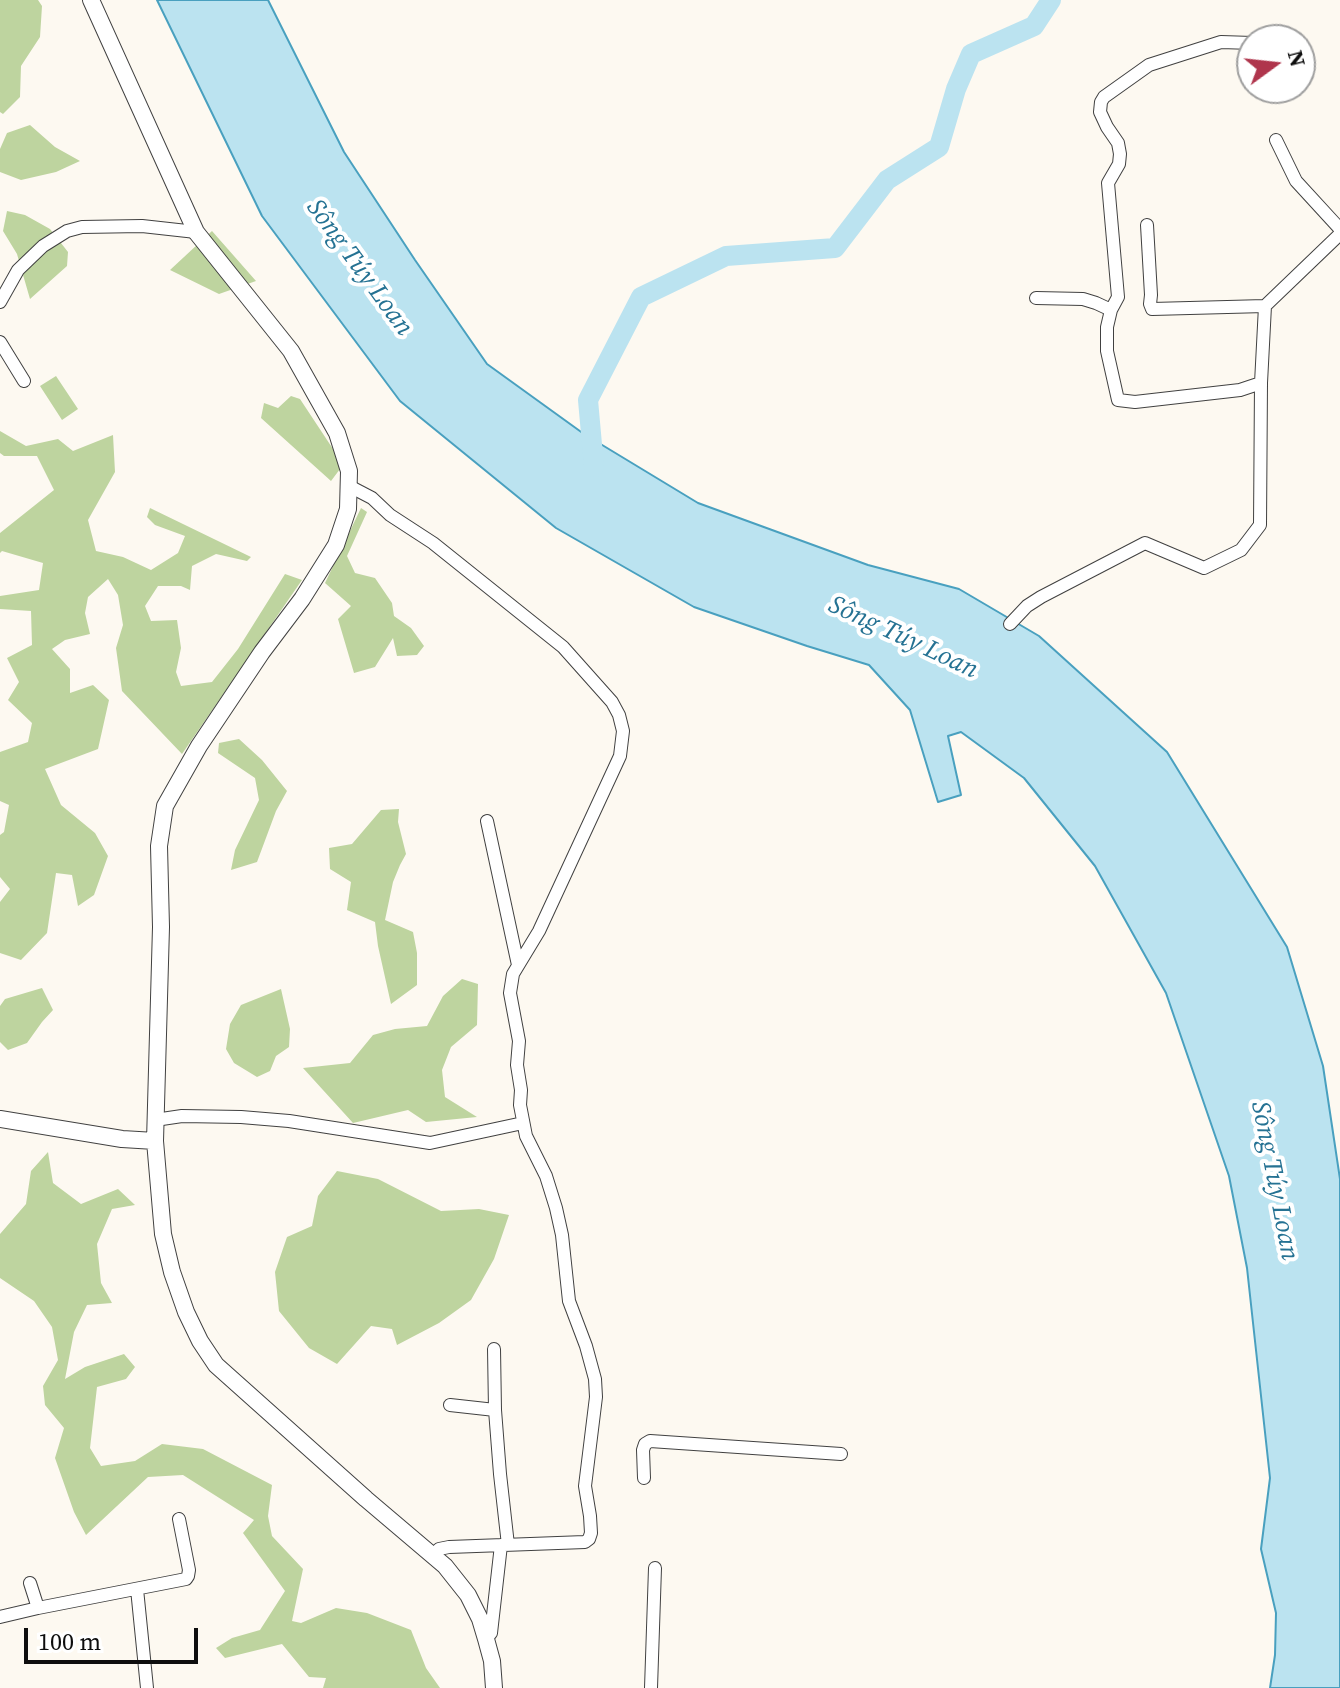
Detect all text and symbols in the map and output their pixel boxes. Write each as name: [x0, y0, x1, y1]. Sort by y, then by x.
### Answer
north arrow: [1236, 24, 1316, 104]
text: N: [1281, 47, 1314, 70]
water label: Sông Túy Loan: [299, 194, 419, 342]
water label: Sông Túy Loan: [823, 590, 983, 686]
water label: Sông Túy Loan: [1243, 1099, 1305, 1263]
scale bar: [28, 1612, 202, 1662]
text: 100 m: [38, 1625, 101, 1658]

